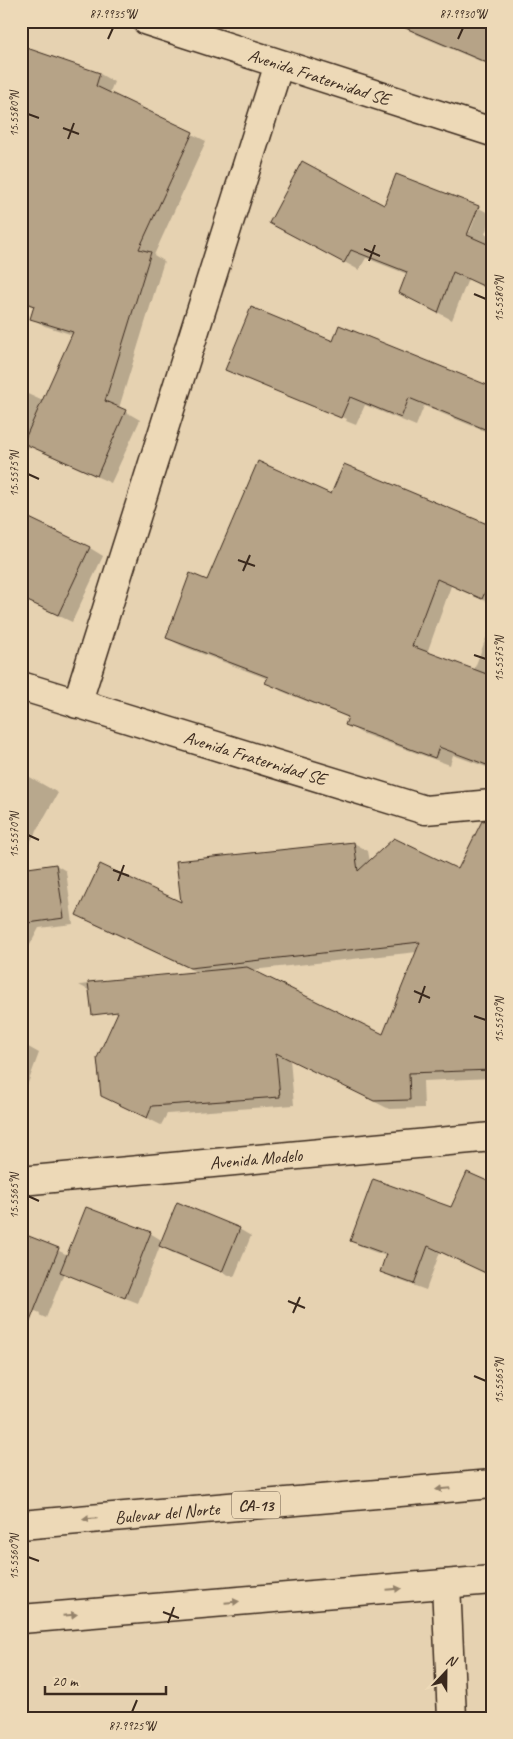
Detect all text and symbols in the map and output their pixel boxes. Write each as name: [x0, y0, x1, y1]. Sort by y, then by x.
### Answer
text: 87.9935°W: [90, 6, 139, 22]
text: 87.9930°W: [440, 6, 489, 22]
street label: Avenida Fraternidad SE: [245, 44, 395, 111]
text: 15.5580°N: [6, 90, 22, 137]
text: 15.5580°N: [491, 275, 507, 322]
text: 15.5575°N: [6, 450, 22, 497]
text: 15.5575°N: [491, 635, 507, 682]
street label: Avenida Fraternidad SE: [181, 726, 331, 791]
text: 15.5570°N: [6, 811, 22, 858]
text: 15.5570°N: [491, 996, 507, 1043]
street label: Avenida Modelo: [209, 1144, 305, 1174]
text: 15.5565°N: [6, 1172, 22, 1219]
text: 15.5565°N: [491, 1357, 507, 1404]
one-way arrow: [435, 1485, 451, 1493]
road number: CA-13: [232, 1492, 280, 1518]
street label: Bulevar del Norte: [114, 1497, 221, 1529]
one-way arrow: [81, 1516, 97, 1524]
text: 15.5560°N: [6, 1533, 22, 1580]
one-way arrow: [386, 1584, 402, 1592]
one-way arrow: [224, 1597, 240, 1605]
one-way arrow: [62, 1611, 78, 1619]
north arrow: [420, 1646, 470, 1696]
text: N: [443, 1651, 460, 1671]
scale bar: [45, 1664, 166, 1696]
text: 20 m: [52, 1672, 79, 1691]
text: 87.9925°W: [109, 1718, 158, 1734]

